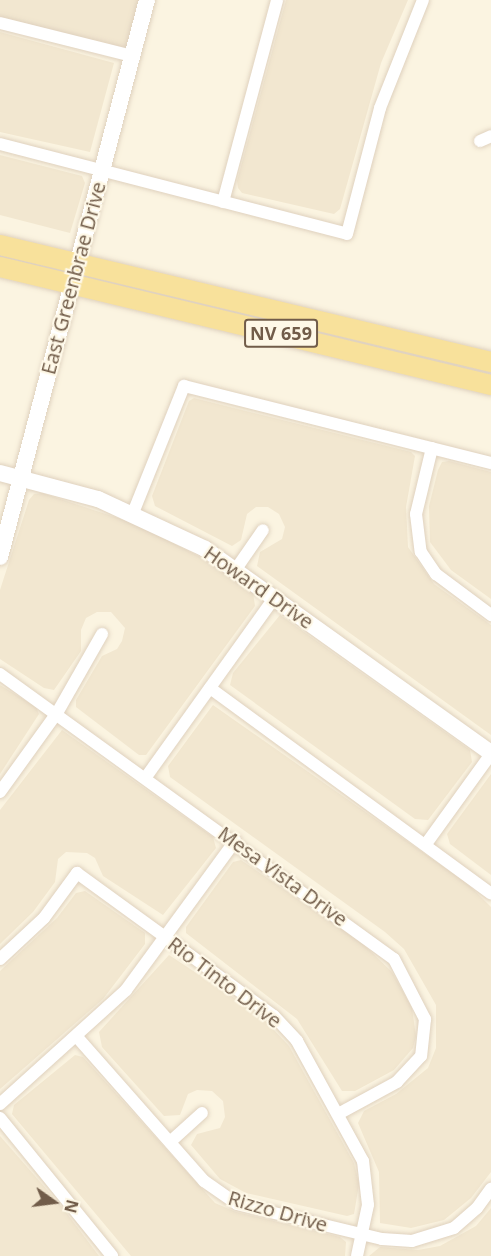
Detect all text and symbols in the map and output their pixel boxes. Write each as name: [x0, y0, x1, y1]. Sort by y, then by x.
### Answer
street label: East Greenbrae Drive: [36, 179, 110, 377]
road number: NV 659: [244, 318, 318, 348]
street label: Howard Drive: [200, 540, 318, 634]
street label: Mesa Vista Drive: [214, 821, 352, 931]
street label: Rio Tinto Drive: [163, 931, 287, 1033]
north arrow: [24, 1172, 84, 1232]
street label: Rizzo Drive: [226, 1185, 330, 1237]
text: N: [59, 1197, 84, 1215]

